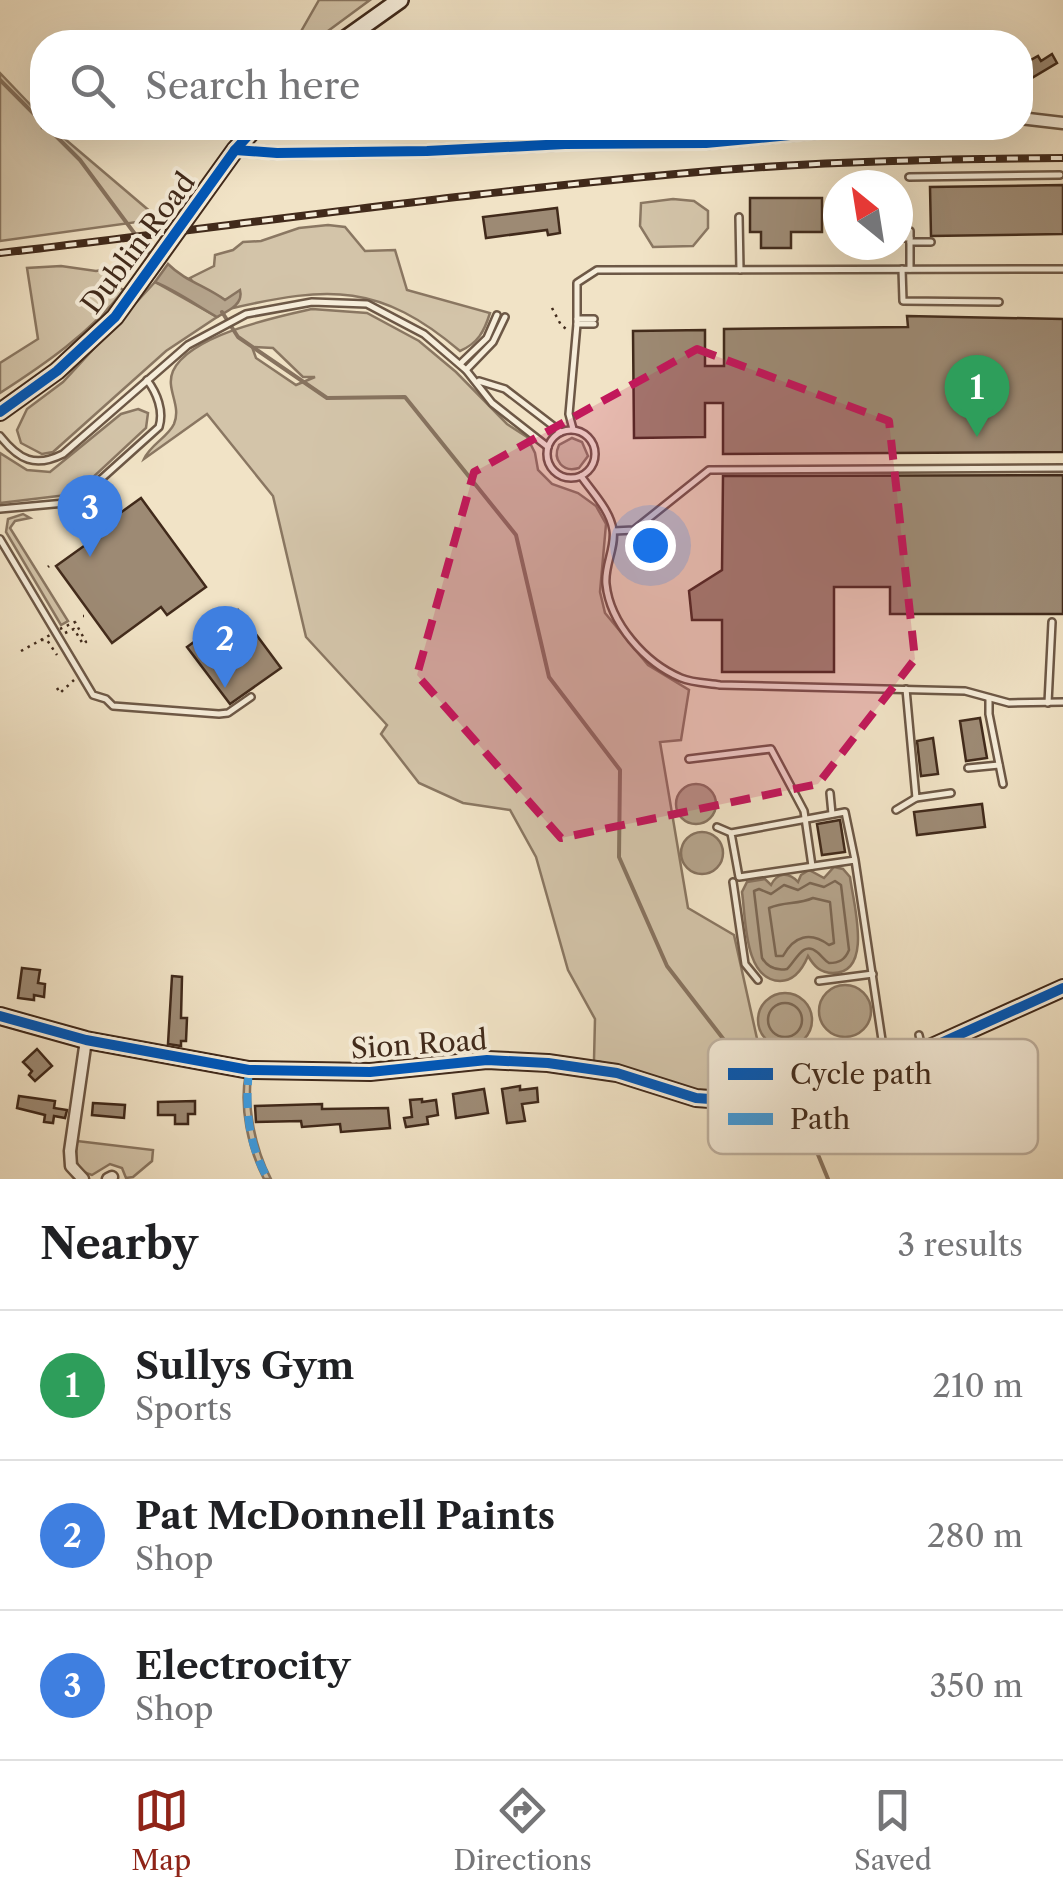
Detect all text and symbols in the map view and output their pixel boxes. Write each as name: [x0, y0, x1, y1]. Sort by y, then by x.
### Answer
search box: [30, 30, 1033, 140]
icon: search: [65, 58, 120, 113]
text: Search here: [145, 62, 360, 109]
street label: Dublin Road: [74, 166, 202, 320]
north arrow: [823, 170, 913, 260]
pin: 1: [944, 354, 1010, 437]
pin: 3: [58, 474, 122, 557]
your location: [625, 520, 676, 571]
pin: 2: [192, 606, 258, 688]
street label: Sion Road: [350, 1022, 488, 1066]
legend: [708, 1039, 1038, 1154]
text: Cycle path: [790, 1057, 932, 1091]
text: Path: [790, 1102, 850, 1136]
text: Nearby: [40, 1218, 198, 1270]
text: 3 results: [897, 1225, 1023, 1264]
text: Sullys Gym: [135, 1342, 354, 1389]
text: 1: [65, 1366, 80, 1405]
text: 210 m: [933, 1366, 1023, 1405]
text: Sports: [135, 1389, 232, 1428]
text: Pat McDonnell Paints: [135, 1492, 555, 1539]
text: 2: [63, 1516, 82, 1555]
text: 280 m: [927, 1516, 1023, 1555]
text: Shop: [135, 1539, 214, 1578]
text: Electrocity: [135, 1642, 350, 1689]
text: 3: [63, 1666, 82, 1705]
text: 350 m: [929, 1666, 1023, 1705]
text: Shop: [135, 1689, 214, 1728]
tab: Map: [131, 1783, 191, 1877]
tab: Directions: [453, 1783, 592, 1877]
tab: Saved: [854, 1783, 932, 1877]

